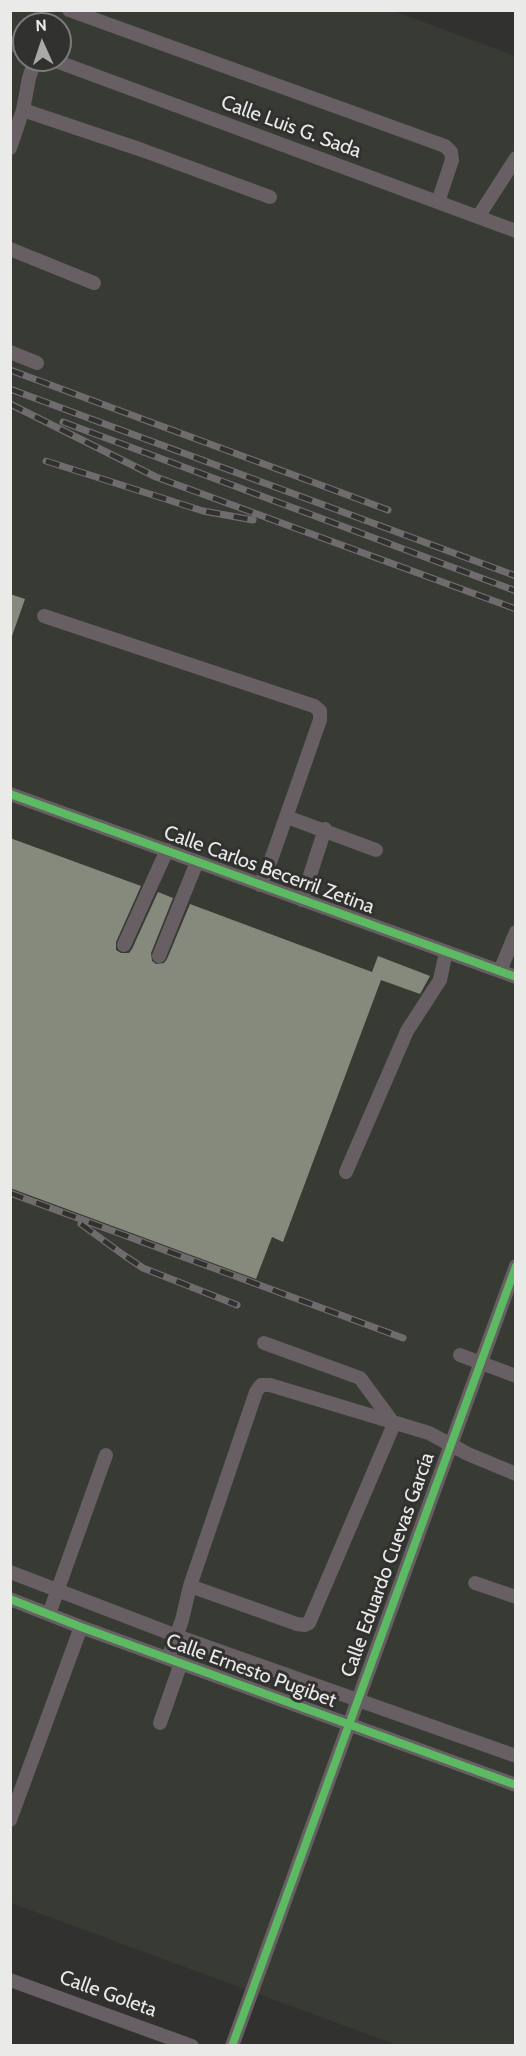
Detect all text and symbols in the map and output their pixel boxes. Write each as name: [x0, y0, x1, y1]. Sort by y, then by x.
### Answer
north arrow: [12, 12, 72, 72]
text: N: [35, 16, 47, 35]
street label: Calle Luis G. Sada: [218, 91, 364, 163]
street label: Calle Carlos Becerril Zetina: [160, 821, 378, 919]
street label: Calle Eduardo Cuevas García: [336, 1449, 440, 1681]
street label: Calle Ernesto Pugibet: [163, 1629, 339, 1713]
street label: Calle Goleta: [56, 1965, 160, 2023]

